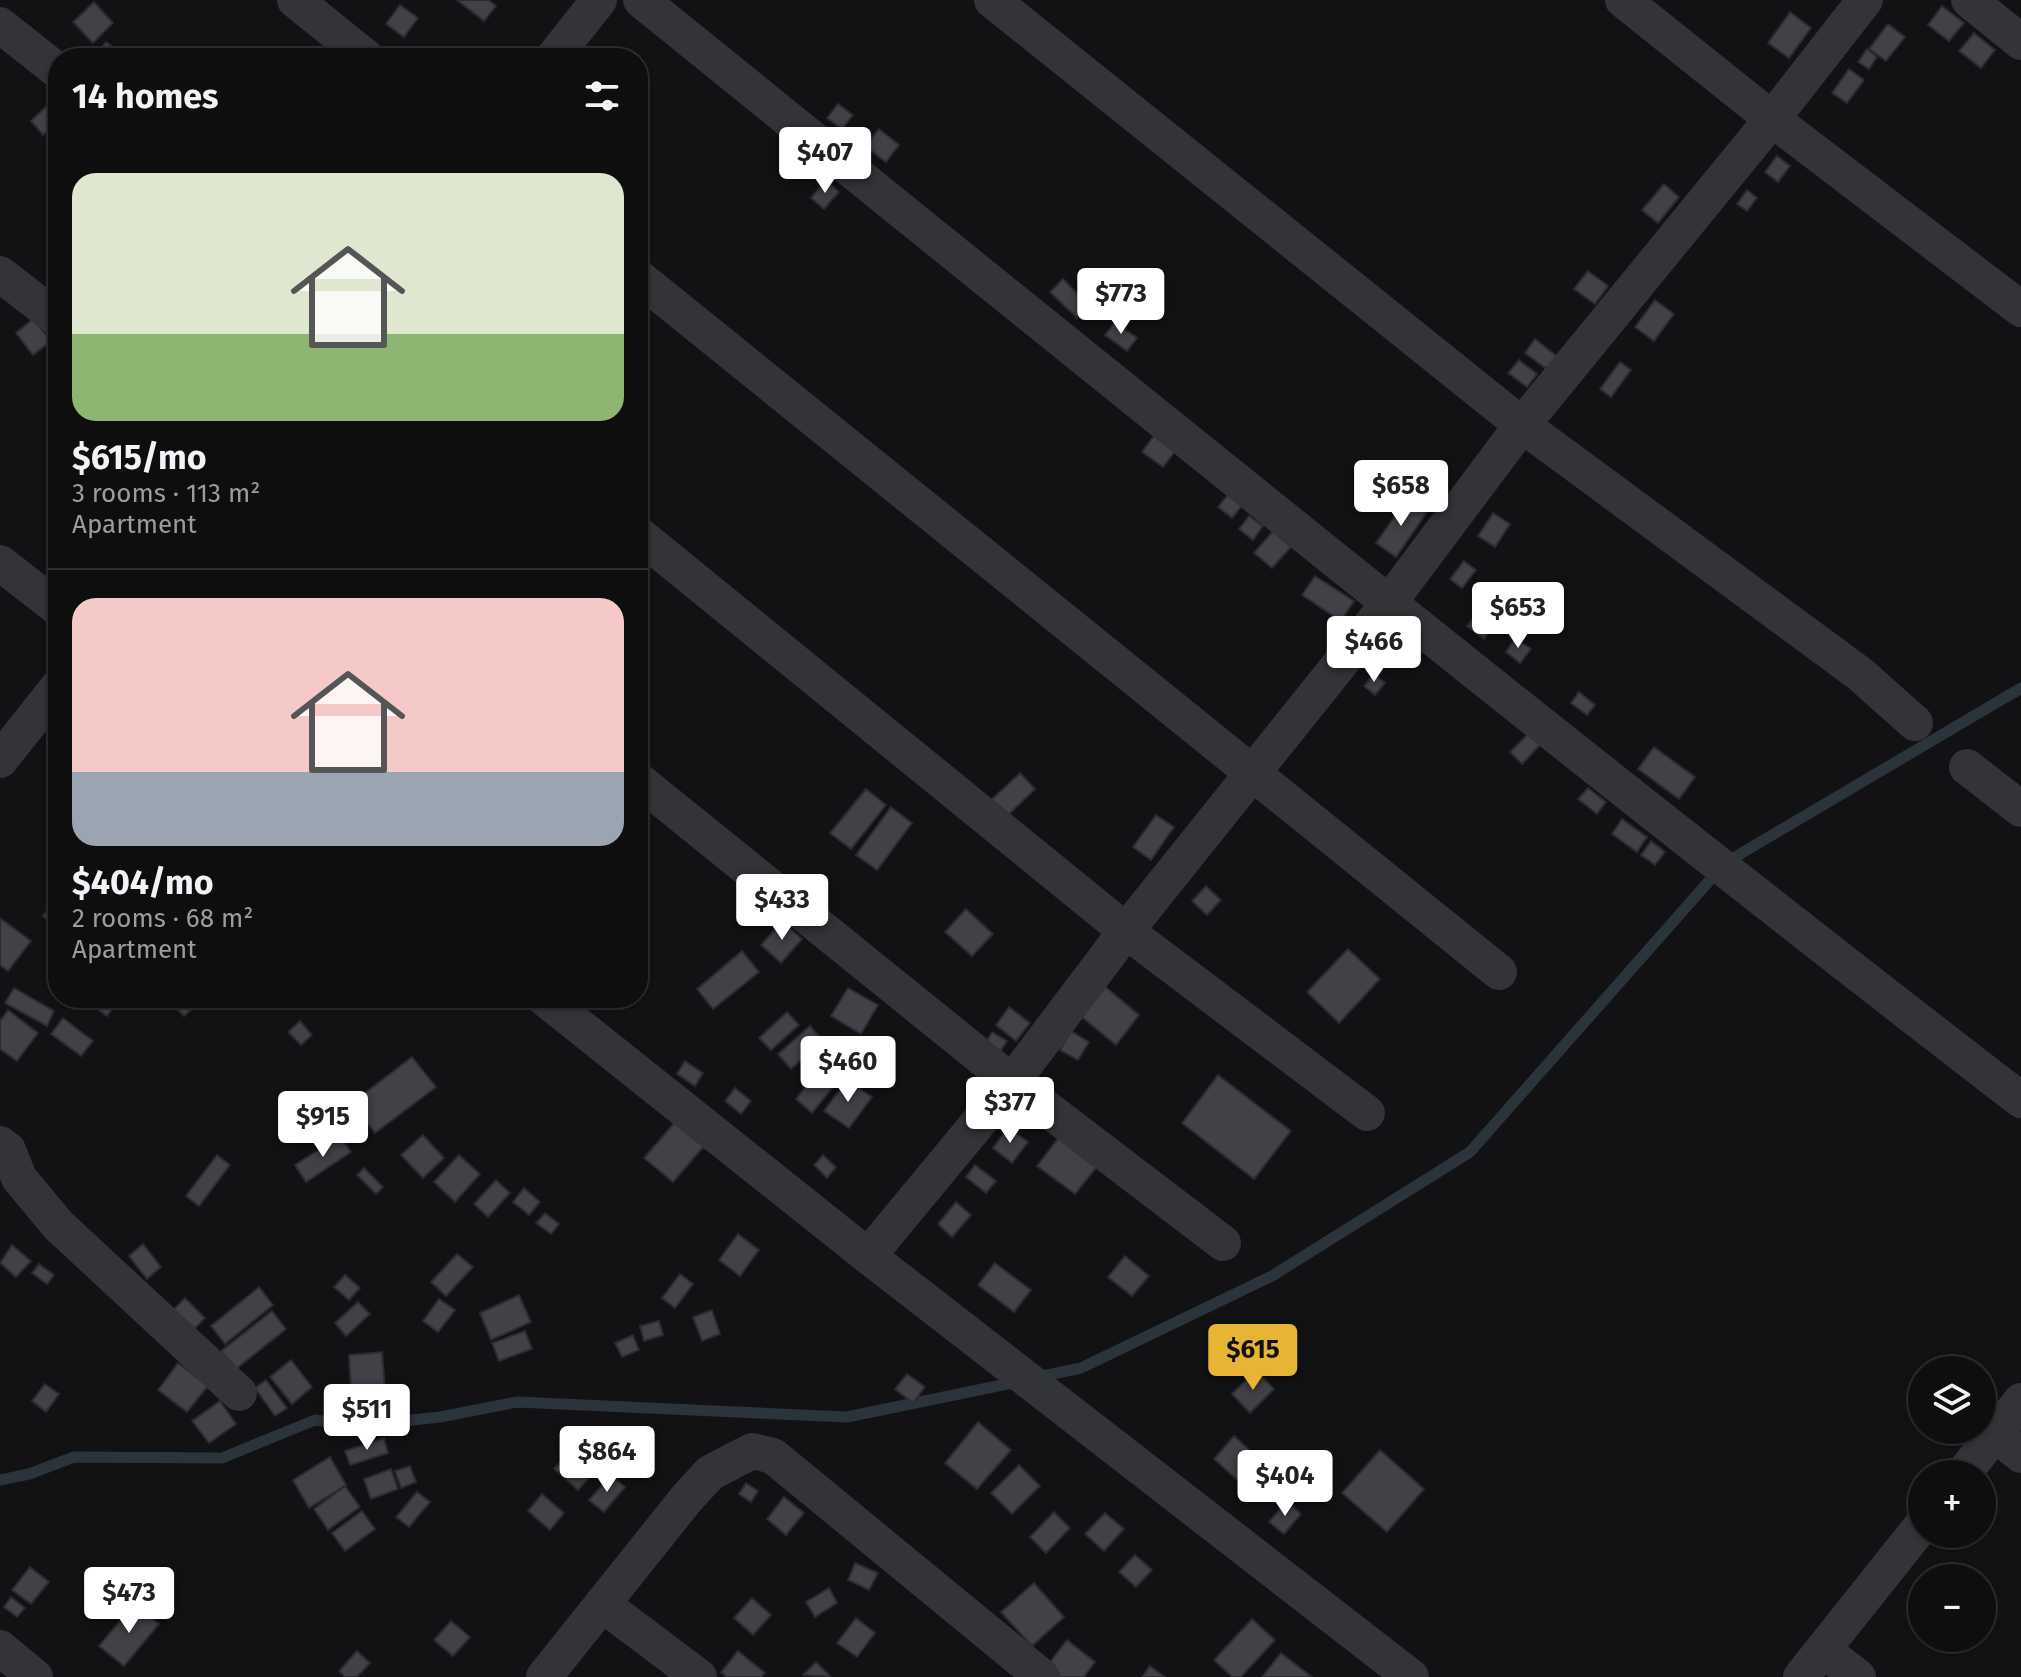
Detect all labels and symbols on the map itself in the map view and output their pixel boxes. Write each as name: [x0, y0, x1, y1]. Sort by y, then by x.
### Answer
pin: $407: [778, 127, 872, 195]
pin: $773: [1074, 268, 1168, 336]
pin: $658: [1354, 460, 1448, 528]
pin: $653: [1471, 582, 1565, 650]
pin: $466: [1327, 616, 1421, 684]
pin: $433: [735, 874, 829, 942]
pin: $460: [801, 1036, 895, 1104]
pin: $377: [963, 1077, 1057, 1145]
pin: $915: [276, 1091, 370, 1159]
pin: $615: [1206, 1324, 1300, 1392]
pin: $511: [320, 1384, 414, 1452]
pin: $864: [560, 1426, 654, 1494]
pin: $404: [1238, 1450, 1332, 1518]
pin: $473: [82, 1567, 176, 1635]

